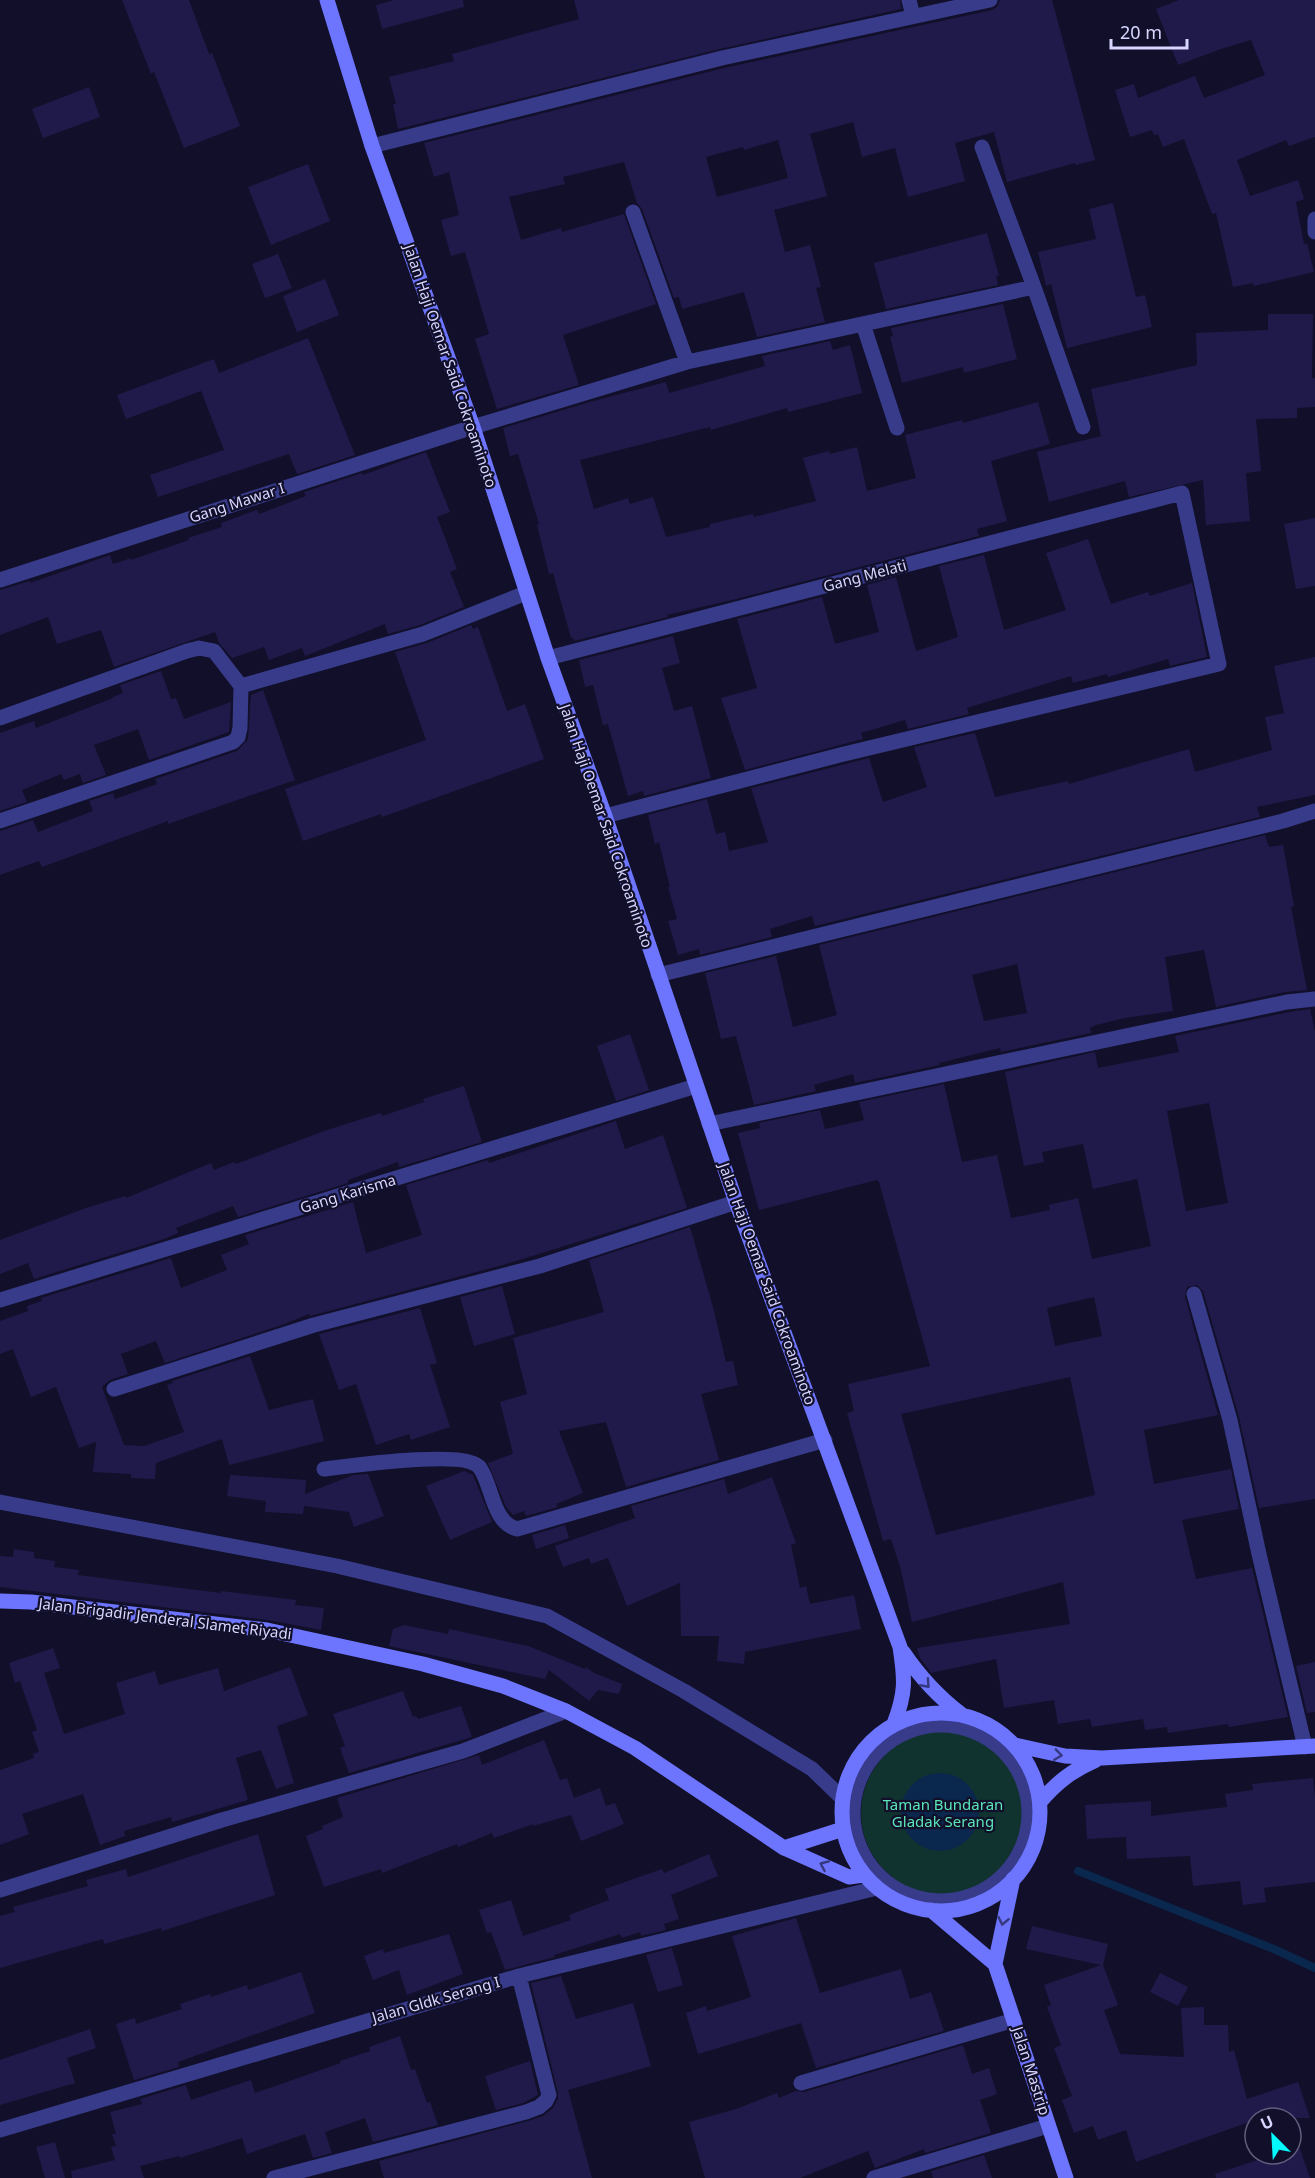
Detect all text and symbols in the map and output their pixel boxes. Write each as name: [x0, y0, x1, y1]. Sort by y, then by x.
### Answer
scale bar: [1111, 12, 1188, 50]
text: 20 m: [1120, 20, 1162, 44]
street label: Jalan Haji Oemar Said Cokroaminoto: [399, 239, 502, 490]
street label: Gang Mawar I: [186, 477, 287, 527]
street label: Gang Melati: [821, 554, 909, 596]
street label: Jalan Haji Oemar Said Cokroaminoto: [555, 699, 658, 950]
street label: Jalan Haji Oemar Said Cokroaminoto: [714, 1158, 821, 1407]
street label: Gang Karisma: [297, 1169, 398, 1217]
street label: Jalan Brigadir Jenderal Slamet Riyadi: [35, 1592, 293, 1643]
one-way arrow: [919, 1677, 930, 1688]
one-way arrow: [1053, 1749, 1063, 1761]
park label: Taman Bundaran Gladak Serang: [883, 1794, 1003, 1831]
one-way arrow: [819, 1861, 830, 1873]
one-way arrow: [998, 1916, 1011, 1926]
street label: Jalan Gldk Serang I: [367, 1971, 502, 2027]
street label: Jalan Mastrip: [1008, 2022, 1056, 2117]
north arrow: [1243, 2106, 1303, 2166]
text: U: [1257, 2110, 1277, 2135]

